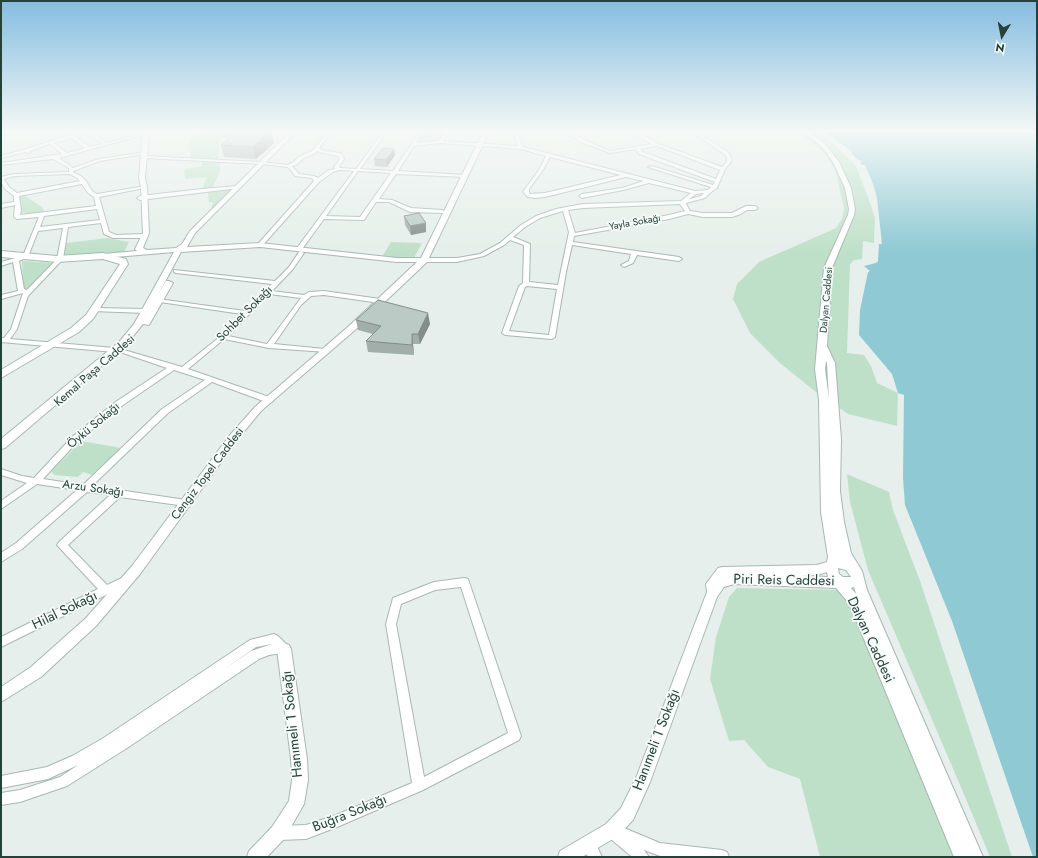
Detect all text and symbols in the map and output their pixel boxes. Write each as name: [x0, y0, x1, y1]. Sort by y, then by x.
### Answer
north arrow: [982, 16, 1022, 56]
text: N: [994, 39, 1006, 56]
street label: Yayla Sokağı: [608, 213, 662, 233]
street label: Dalyan Caddesi: [818, 266, 836, 334]
street label: Sohbet Sokağı: [214, 283, 276, 345]
street label: Kemal Paşa Caddesi: [52, 332, 138, 410]
street label: Öykü Sokağı: [65, 400, 123, 452]
street label: Cengiz Topel Caddesi: [169, 425, 247, 523]
street label: Arzu Sokağı: [61, 478, 125, 500]
street label: Piri Reis Caddesi: [733, 572, 835, 590]
street label: Hilal Sokağı: [29, 588, 101, 634]
street label: Dalyan Caddesi: [843, 594, 897, 686]
street label: Hanımeli 1 Sokağı: [279, 670, 307, 778]
street label: Hanımeli 1 Sokağı: [630, 687, 684, 793]
street label: Buğra Sokağı: [310, 791, 390, 837]

